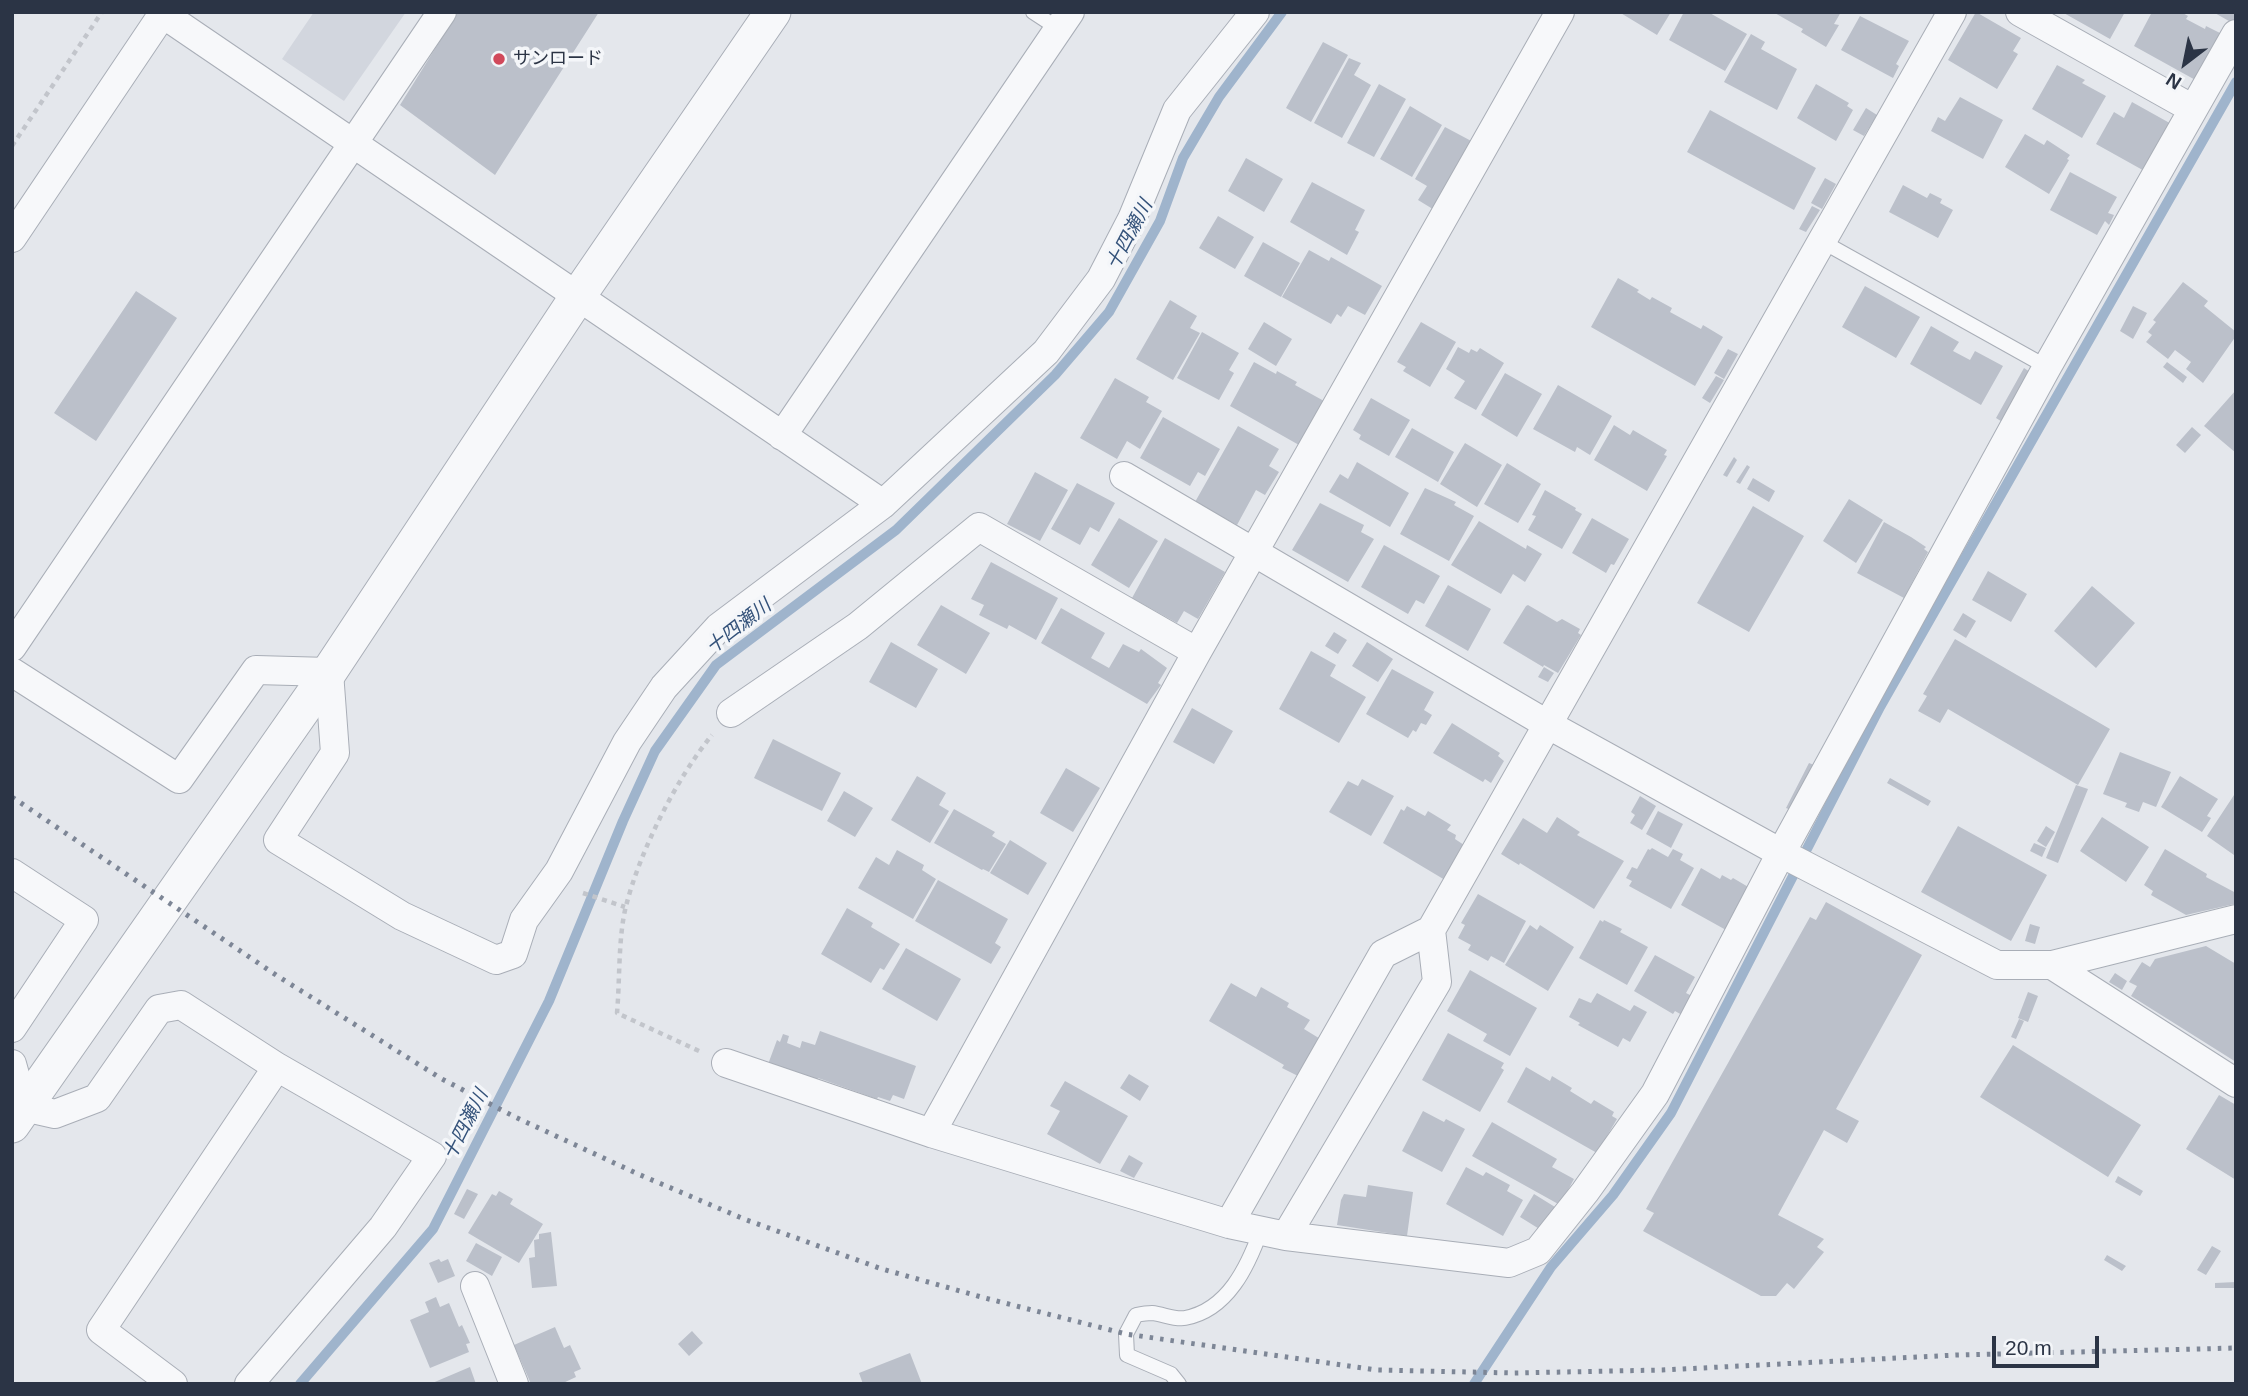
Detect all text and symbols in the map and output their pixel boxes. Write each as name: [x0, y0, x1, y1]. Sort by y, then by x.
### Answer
north arrow: [2150, 28, 2220, 98]
place label: サンロード: [513, 48, 603, 70]
marker: サンロード: [491, 51, 507, 67]
text: N: [2162, 69, 2185, 94]
water label: 十四瀬川: [1102, 196, 1158, 274]
water label: 十四瀬川: [702, 595, 776, 659]
water label: 十四瀬川: [439, 1086, 493, 1164]
scale bar: [1996, 1322, 2103, 1366]
text: 20 m: [2005, 1336, 2052, 1359]

